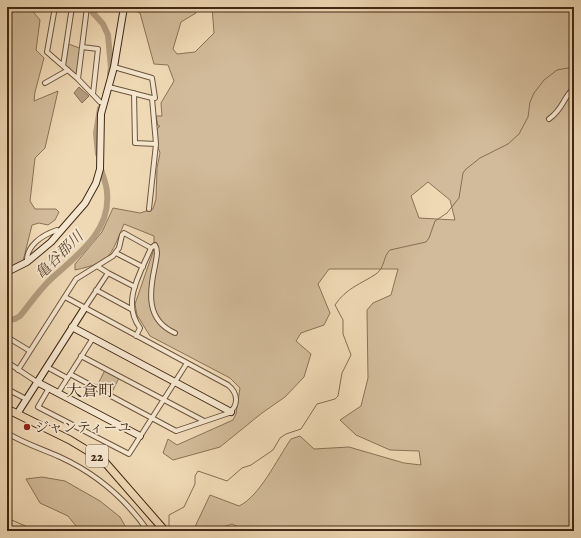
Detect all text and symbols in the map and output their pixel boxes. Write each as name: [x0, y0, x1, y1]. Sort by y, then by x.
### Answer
water label: 亀谷郡川: [31, 225, 89, 283]
district label: 大倉町: [66, 380, 114, 402]
place label: ジャンティーユ: [35, 418, 132, 437]
marker: ジャンティーユ: [22, 422, 32, 432]
road number: 22: [86, 445, 108, 467]

